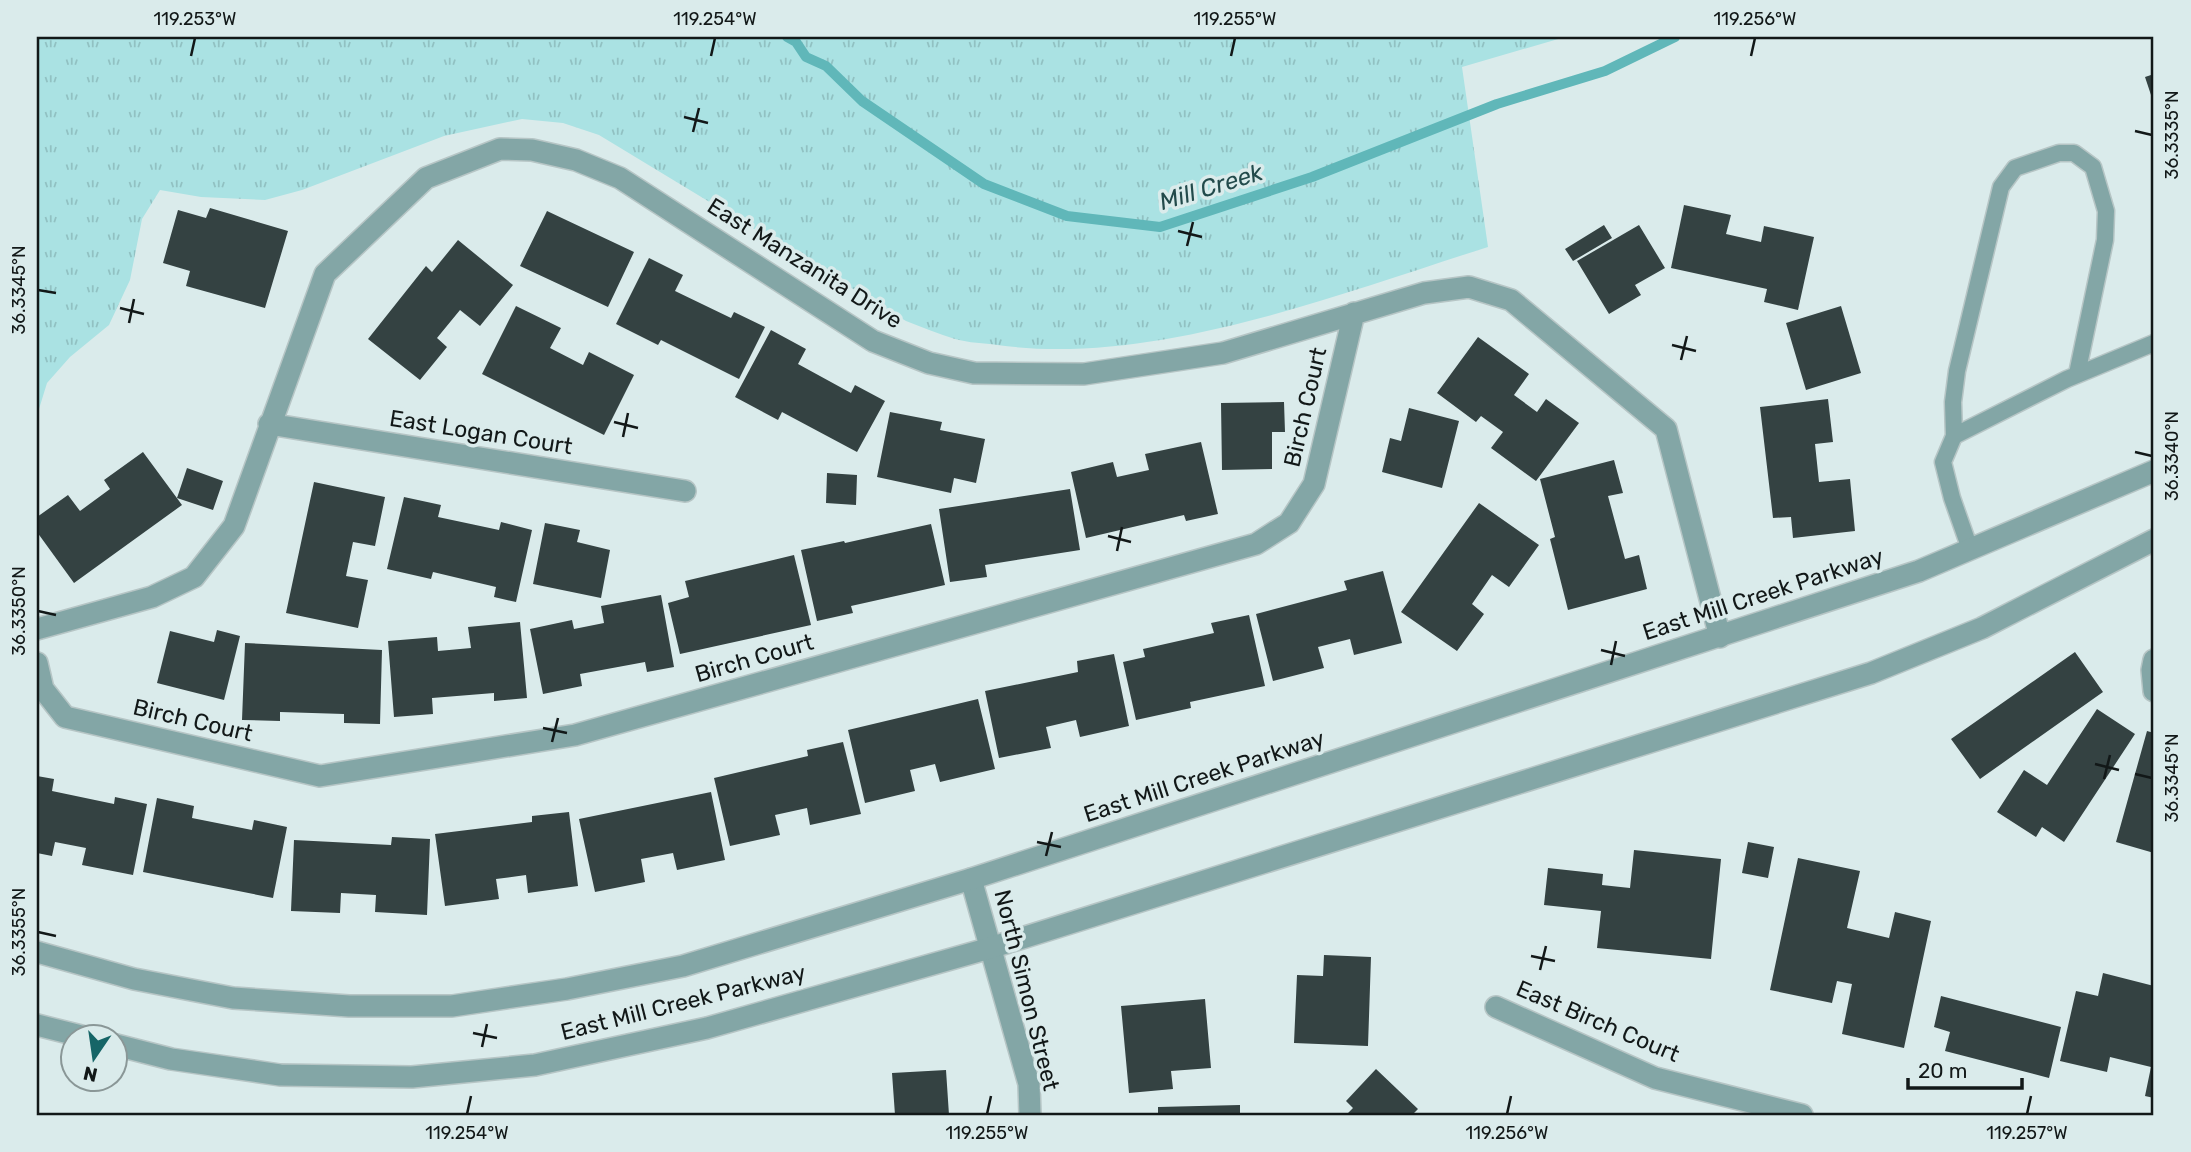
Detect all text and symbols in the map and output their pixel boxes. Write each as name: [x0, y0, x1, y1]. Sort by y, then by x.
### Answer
text: 119.253°W: [154, 8, 236, 30]
text: 119.254°W: [673, 8, 757, 30]
text: 119.255°W: [1194, 8, 1276, 30]
text: 119.256°W: [1714, 8, 1796, 30]
text: 36.3335°N: [2161, 91, 2183, 179]
water label: Mill Creek: [1156, 158, 1267, 216]
street label: East Manzanita Drive: [702, 192, 908, 334]
text: 36.3345°N: [8, 245, 30, 335]
street label: Birch Court: [1278, 344, 1332, 470]
street label: East Logan Court: [387, 404, 575, 460]
text: 36.3340°N: [2161, 411, 2183, 501]
street label: East Mill Creek Parkway: [1639, 542, 1887, 646]
text: 36.3350°N: [8, 566, 30, 656]
street label: Birch Court: [692, 628, 816, 688]
street label: Birch Court: [130, 693, 256, 747]
street label: East Mill Creek Parkway: [1080, 724, 1328, 828]
text: 36.3345°N: [2161, 733, 2183, 823]
street label: North Simon Street: [988, 887, 1066, 1093]
text: 36.3355°N: [8, 888, 30, 976]
street label: East Mill Creek Parkway: [558, 958, 809, 1046]
street label: East Birch Court: [1512, 974, 1684, 1068]
north arrow: [60, 1023, 130, 1092]
scale bar: [1908, 1047, 2021, 1091]
text: 20 m: [1918, 1058, 1967, 1083]
text: N: [81, 1061, 100, 1087]
text: 119.254°W: [425, 1122, 509, 1144]
text: 119.255°W: [946, 1122, 1028, 1144]
text: 119.256°W: [1466, 1122, 1548, 1144]
text: 119.257°W: [1986, 1122, 2068, 1144]

